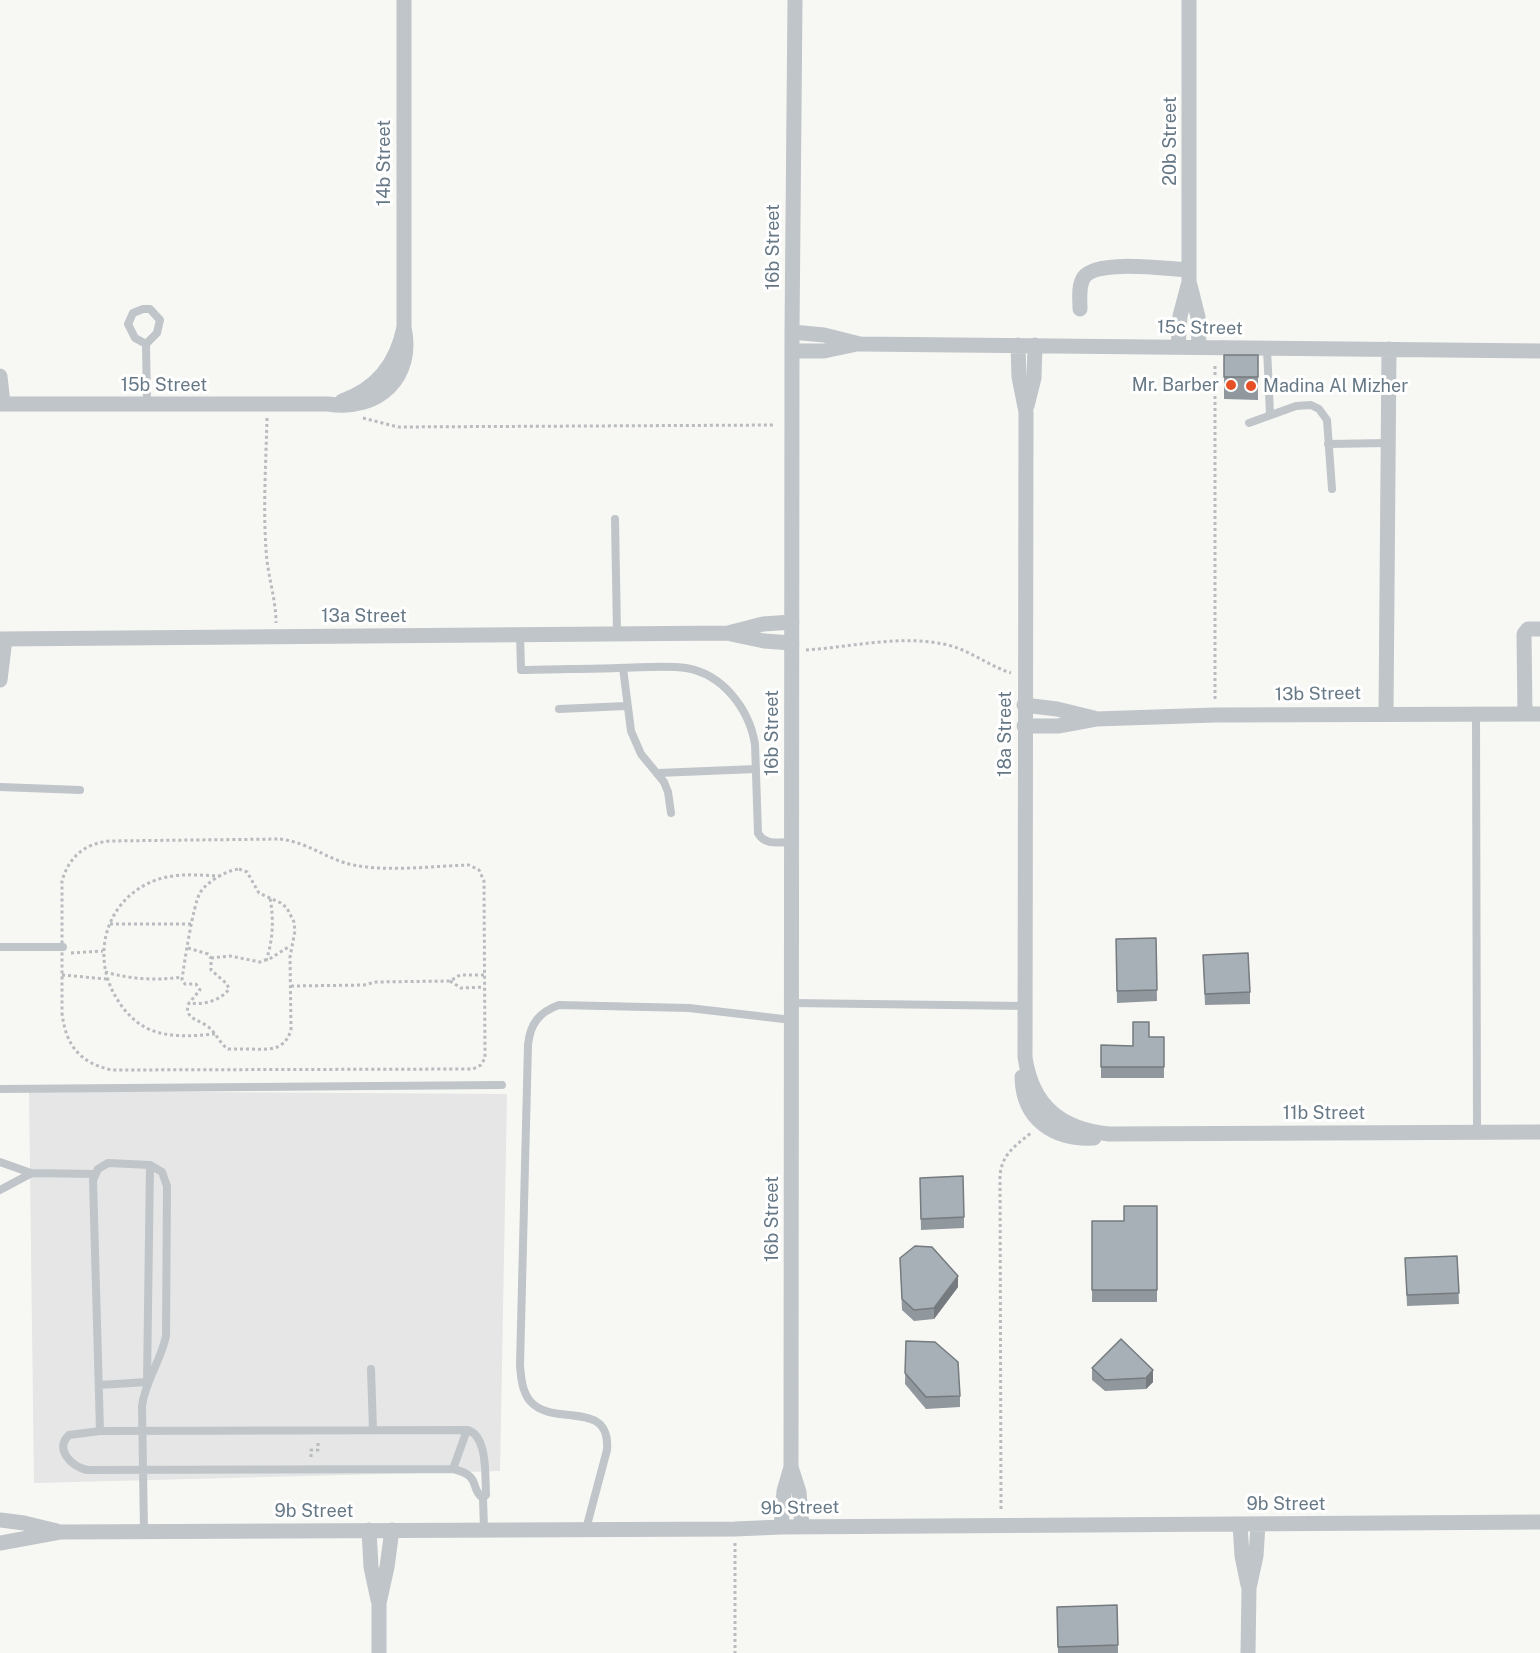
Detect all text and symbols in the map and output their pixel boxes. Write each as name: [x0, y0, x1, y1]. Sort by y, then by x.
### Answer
street label: 20b Street: [1159, 96, 1181, 186]
street label: 14b Street: [373, 120, 395, 206]
street label: 16b Street: [762, 204, 784, 290]
street label: 15c Street: [1157, 316, 1243, 340]
street label: 15b Street: [121, 374, 207, 396]
place label: Mr. Barber: [1132, 374, 1219, 396]
place label: Madina Al Mizher: [1263, 375, 1408, 397]
marker: Mr. Barber: [1224, 378, 1238, 392]
marker: Madina Al Mizher: [1244, 379, 1258, 393]
street label: 13a Street: [321, 605, 407, 627]
street label: 13b Street: [1275, 682, 1361, 706]
street label: 16b Street: [761, 690, 783, 776]
street label: 18a Street: [994, 691, 1016, 777]
street label: 11b Street: [1283, 1102, 1365, 1124]
street label: 16b Street: [761, 1176, 783, 1262]
street label: 9b Street: [1247, 1493, 1325, 1515]
street label: 9b Street: [760, 1497, 840, 1519]
street label: 9b Street: [275, 1500, 353, 1522]

